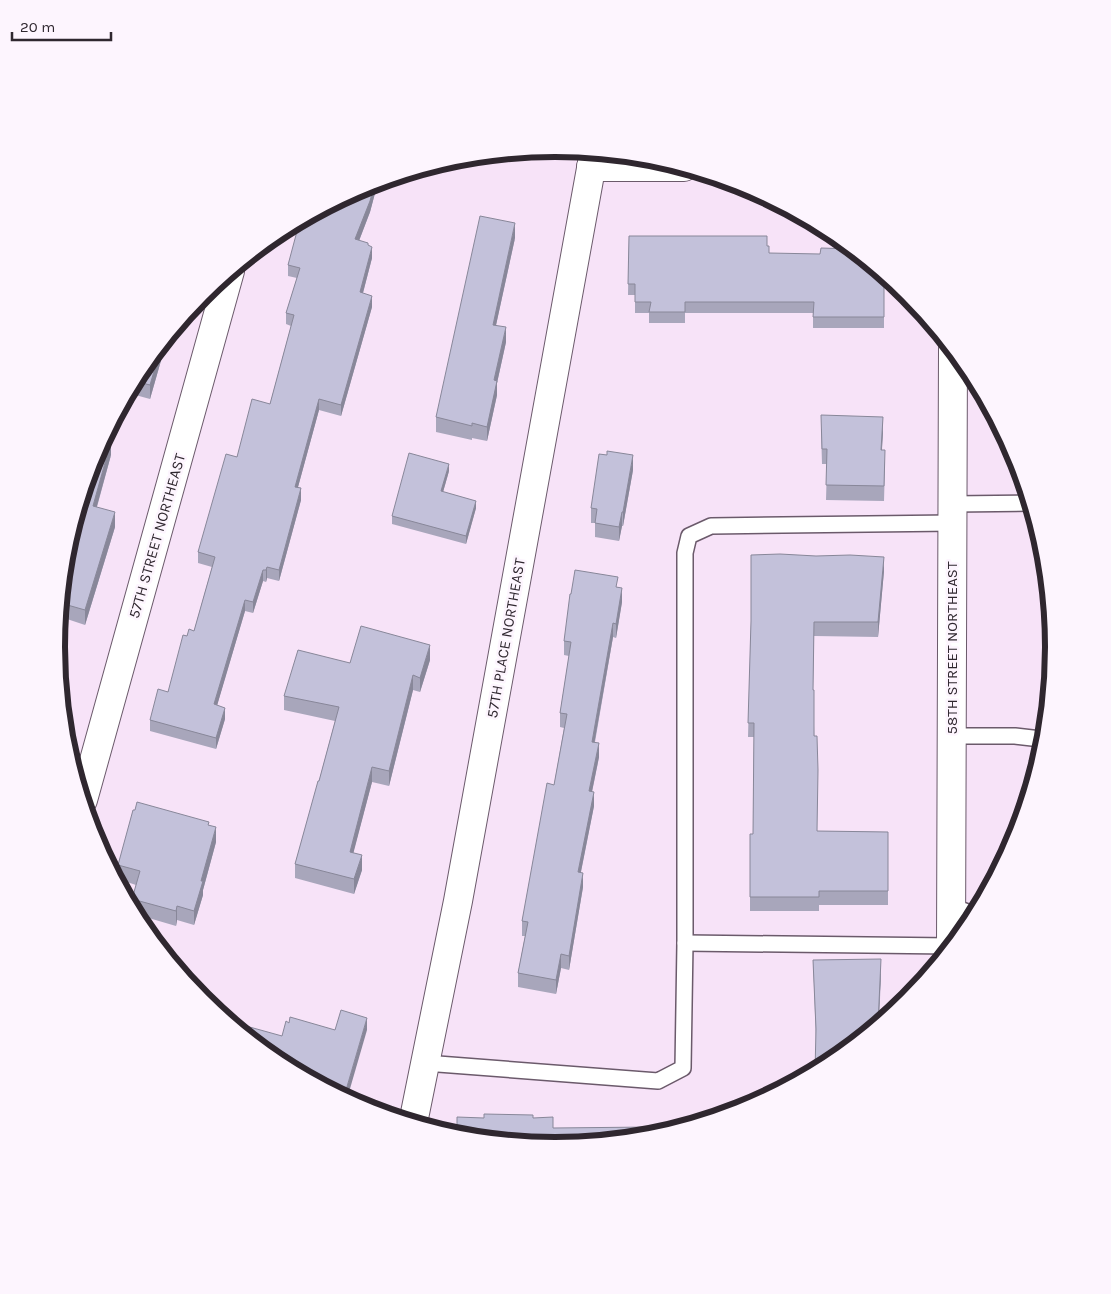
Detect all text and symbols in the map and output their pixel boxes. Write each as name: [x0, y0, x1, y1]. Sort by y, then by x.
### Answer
scale bar: [12, 10, 111, 42]
text: 20 m: [20, 18, 55, 36]
street label: 57TH STREET NORTHEAST: [125, 451, 189, 620]
street label: 57TH PLACE NORTHEAST: [483, 556, 529, 719]
street label: 58TH STREET NORTHEAST: [943, 561, 961, 734]

